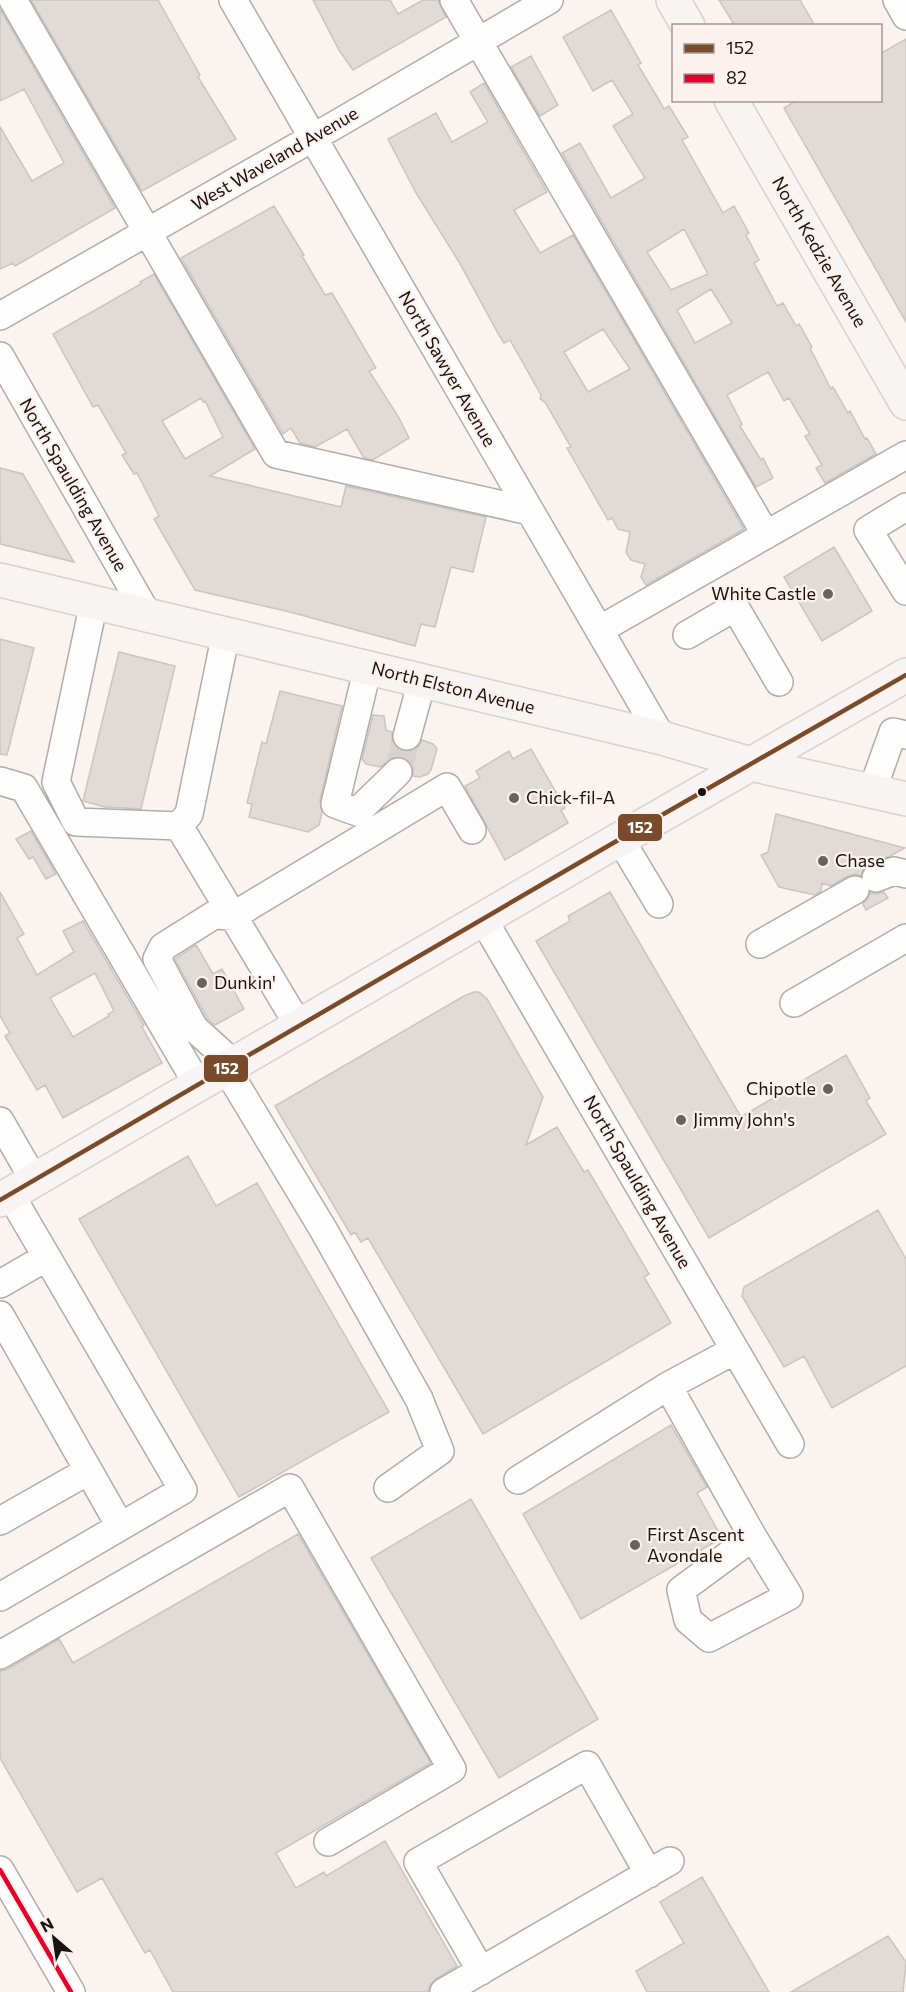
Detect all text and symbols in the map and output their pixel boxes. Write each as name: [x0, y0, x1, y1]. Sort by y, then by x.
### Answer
legend: [672, 24, 882, 102]
text: 152: [726, 36, 754, 58]
text: 82: [726, 66, 747, 88]
street label: West Waveland Avenue: [187, 101, 362, 215]
street label: North Kedzie Avenue: [768, 172, 872, 331]
street label: North Sawyer Avenue: [394, 287, 501, 450]
street label: North Spaulding Avenue: [15, 394, 133, 575]
place label: White Castle: [711, 582, 816, 604]
marker: White Castle: [821, 587, 835, 601]
street label: North Elston Avenue: [369, 656, 537, 718]
place label: Chick-fil-A: [526, 786, 615, 808]
unlabelled marker: [696, 786, 708, 798]
marker: Chick-fil-A: [507, 791, 521, 805]
line badge: 152: [617, 813, 663, 842]
text: 152: [627, 817, 653, 836]
place label: Chase: [835, 849, 885, 871]
marker: Chase: [816, 854, 830, 868]
place label: Dunkin': [214, 971, 276, 993]
marker: Dunkin': [195, 976, 209, 990]
line badge: 152: [203, 1054, 249, 1083]
text: 152: [213, 1058, 239, 1077]
place label: Chipotle: [746, 1077, 816, 1099]
marker: Chipotle: [821, 1082, 835, 1096]
street label: North Spaulding Avenue: [579, 1091, 697, 1272]
place label: Jimmy John's: [693, 1108, 795, 1130]
marker: Jimmy John's: [674, 1113, 688, 1127]
place label: First Ascent Avondale: [647, 1523, 745, 1566]
marker: First Ascent Avondale: [628, 1538, 642, 1552]
north arrow: [24, 1908, 84, 1968]
text: N: [37, 1913, 56, 1936]

